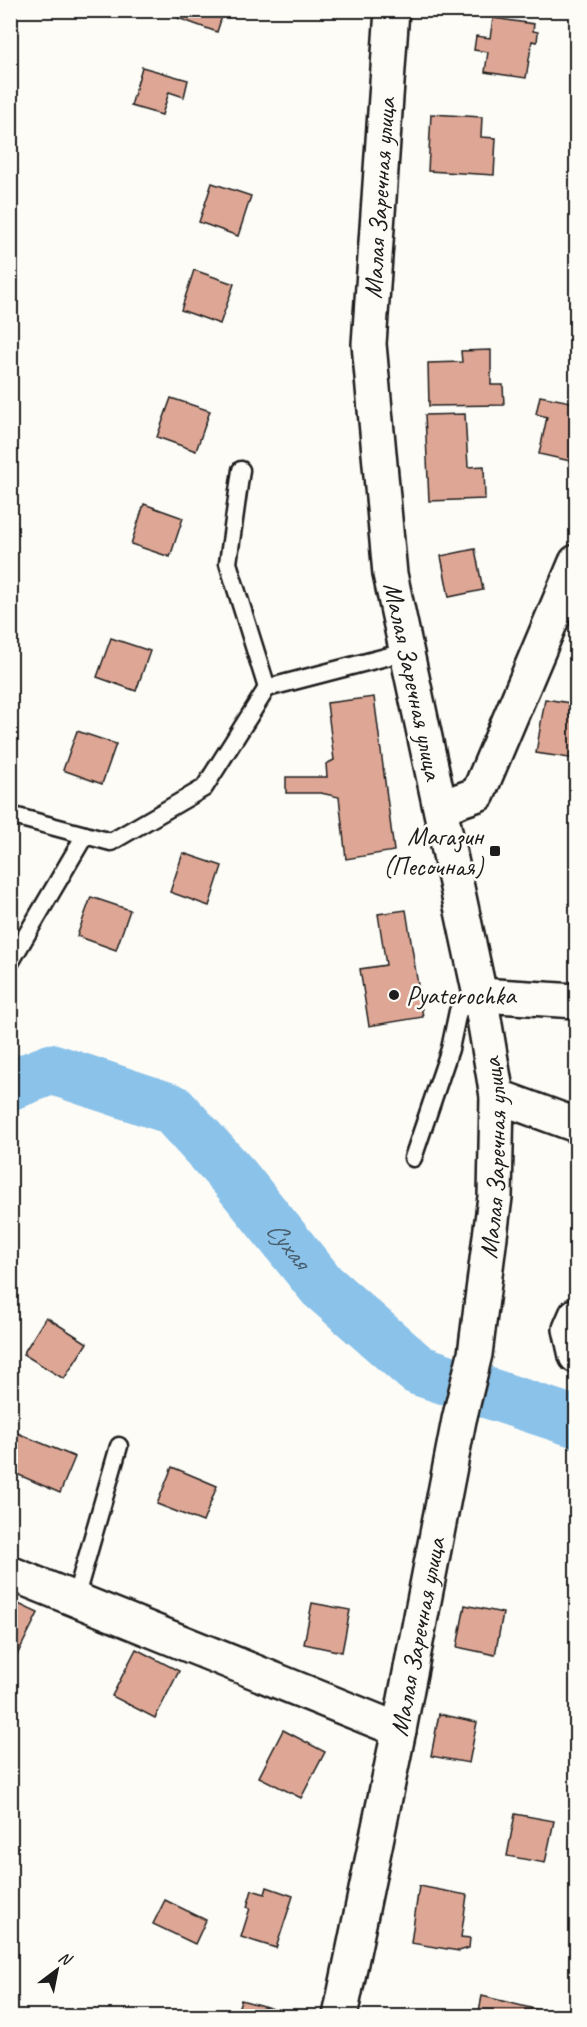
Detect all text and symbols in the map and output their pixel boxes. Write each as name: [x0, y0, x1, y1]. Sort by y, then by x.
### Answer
street label: Малая Заречная улица: [356, 95, 403, 300]
street label: Малая Заречная улица: [376, 579, 450, 784]
place label: Магазин (Песочная): [383, 820, 485, 883]
marker: Магазин (Песочная): [488, 844, 502, 858]
place label: Pyaterochka: [406, 979, 517, 1012]
marker: Pyaterochka: [387, 988, 401, 1002]
street label: Малая Заречная улица: [471, 1054, 514, 1260]
water label: Сухая: [259, 1213, 321, 1279]
street label: Малая Заречная улица: [382, 1533, 453, 1739]
north arrow: [27, 1940, 87, 2000]
text: N: [55, 1947, 77, 1971]

